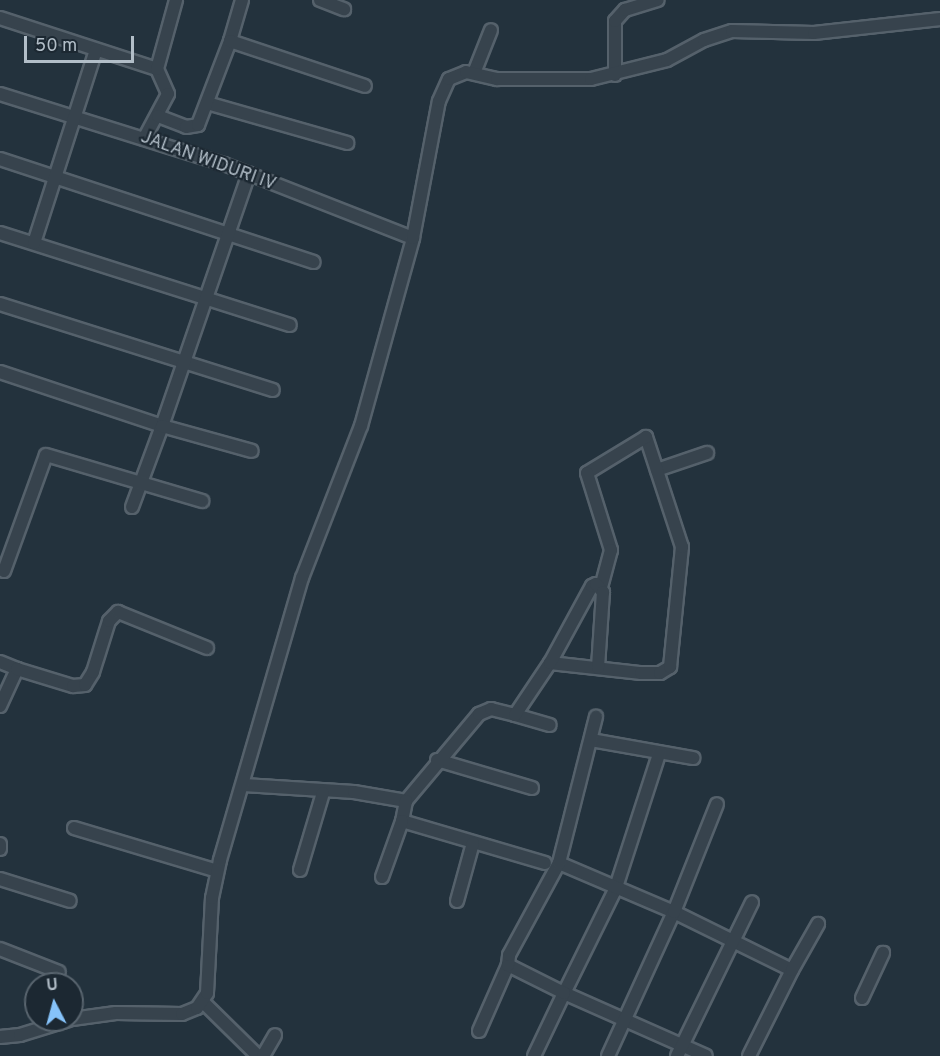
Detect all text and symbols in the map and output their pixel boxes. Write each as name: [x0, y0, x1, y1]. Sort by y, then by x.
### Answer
scale bar: [27, 24, 136, 62]
text: 50 m: [35, 35, 77, 58]
street label: JALAN WIDURI IV: [137, 127, 279, 197]
north arrow: [24, 972, 84, 1032]
text: U: [46, 976, 59, 997]

